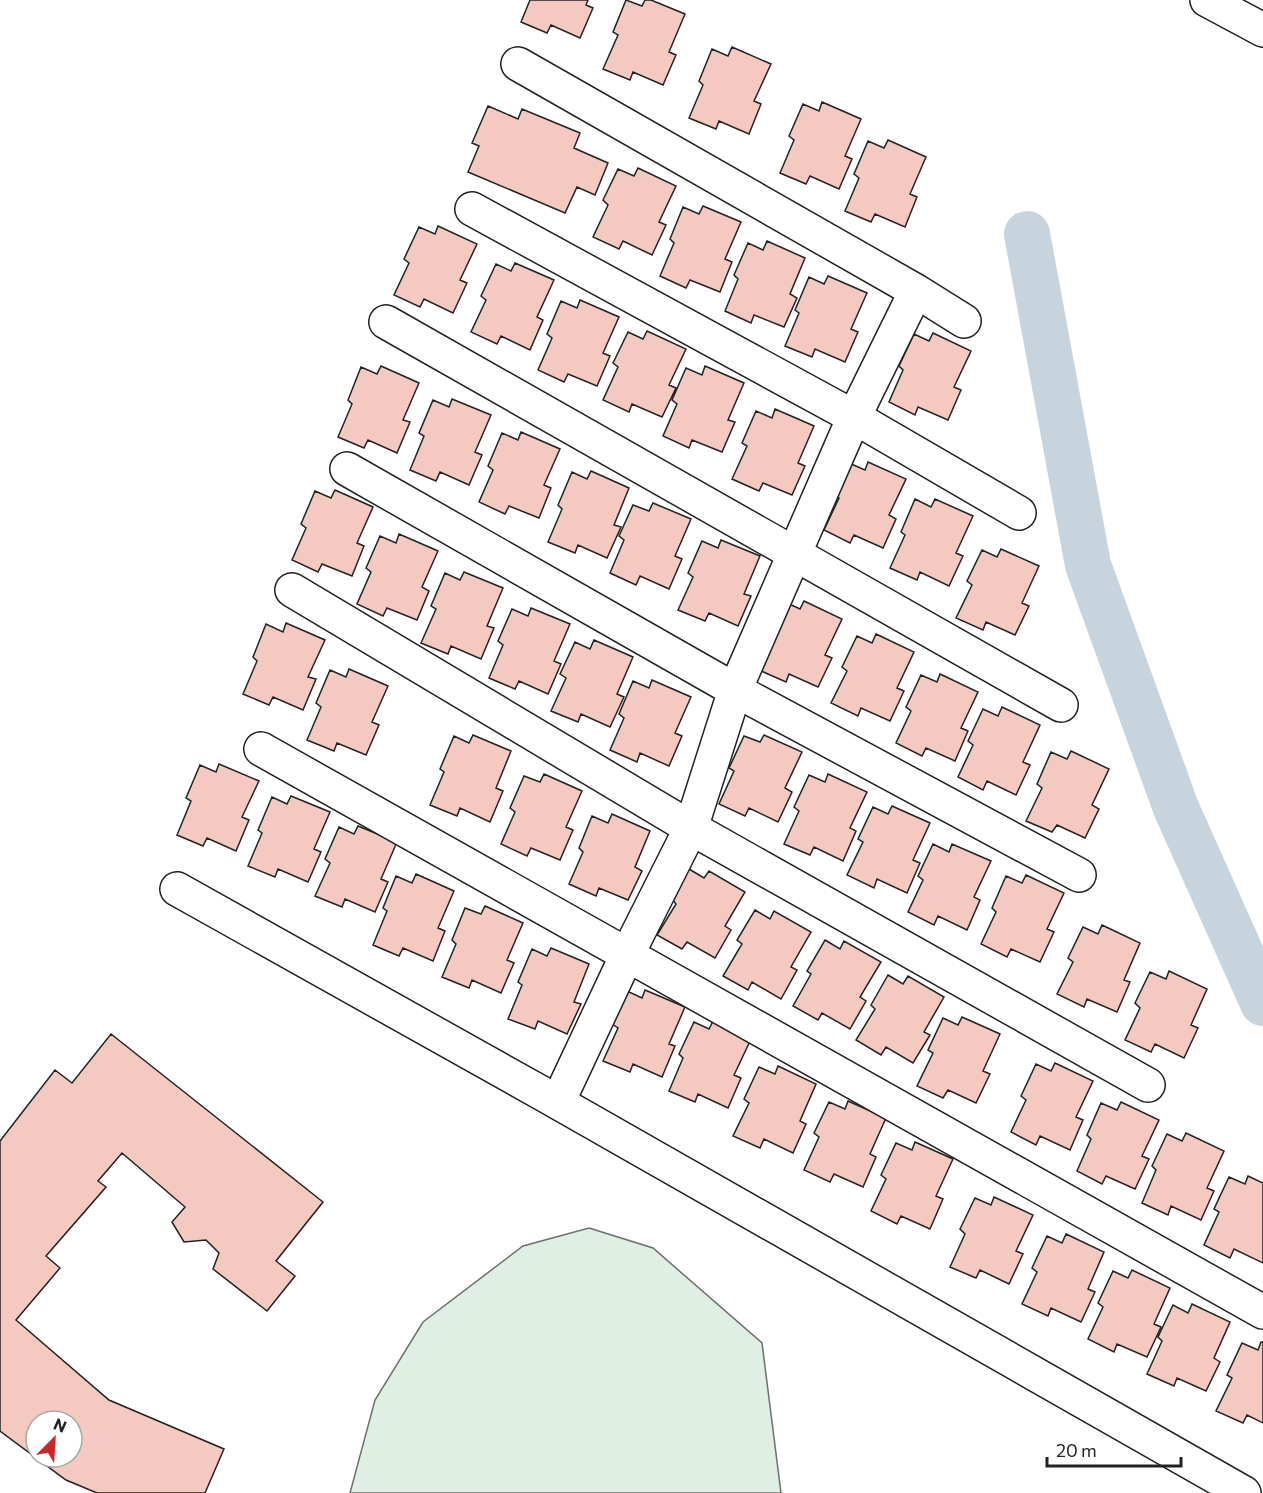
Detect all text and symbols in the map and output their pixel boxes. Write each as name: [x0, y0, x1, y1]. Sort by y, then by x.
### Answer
north arrow: [24, 1409, 84, 1469]
text: N: [51, 1414, 70, 1436]
scale bar: [1047, 1430, 1180, 1468]
text: 20 m: [1056, 1439, 1097, 1461]

